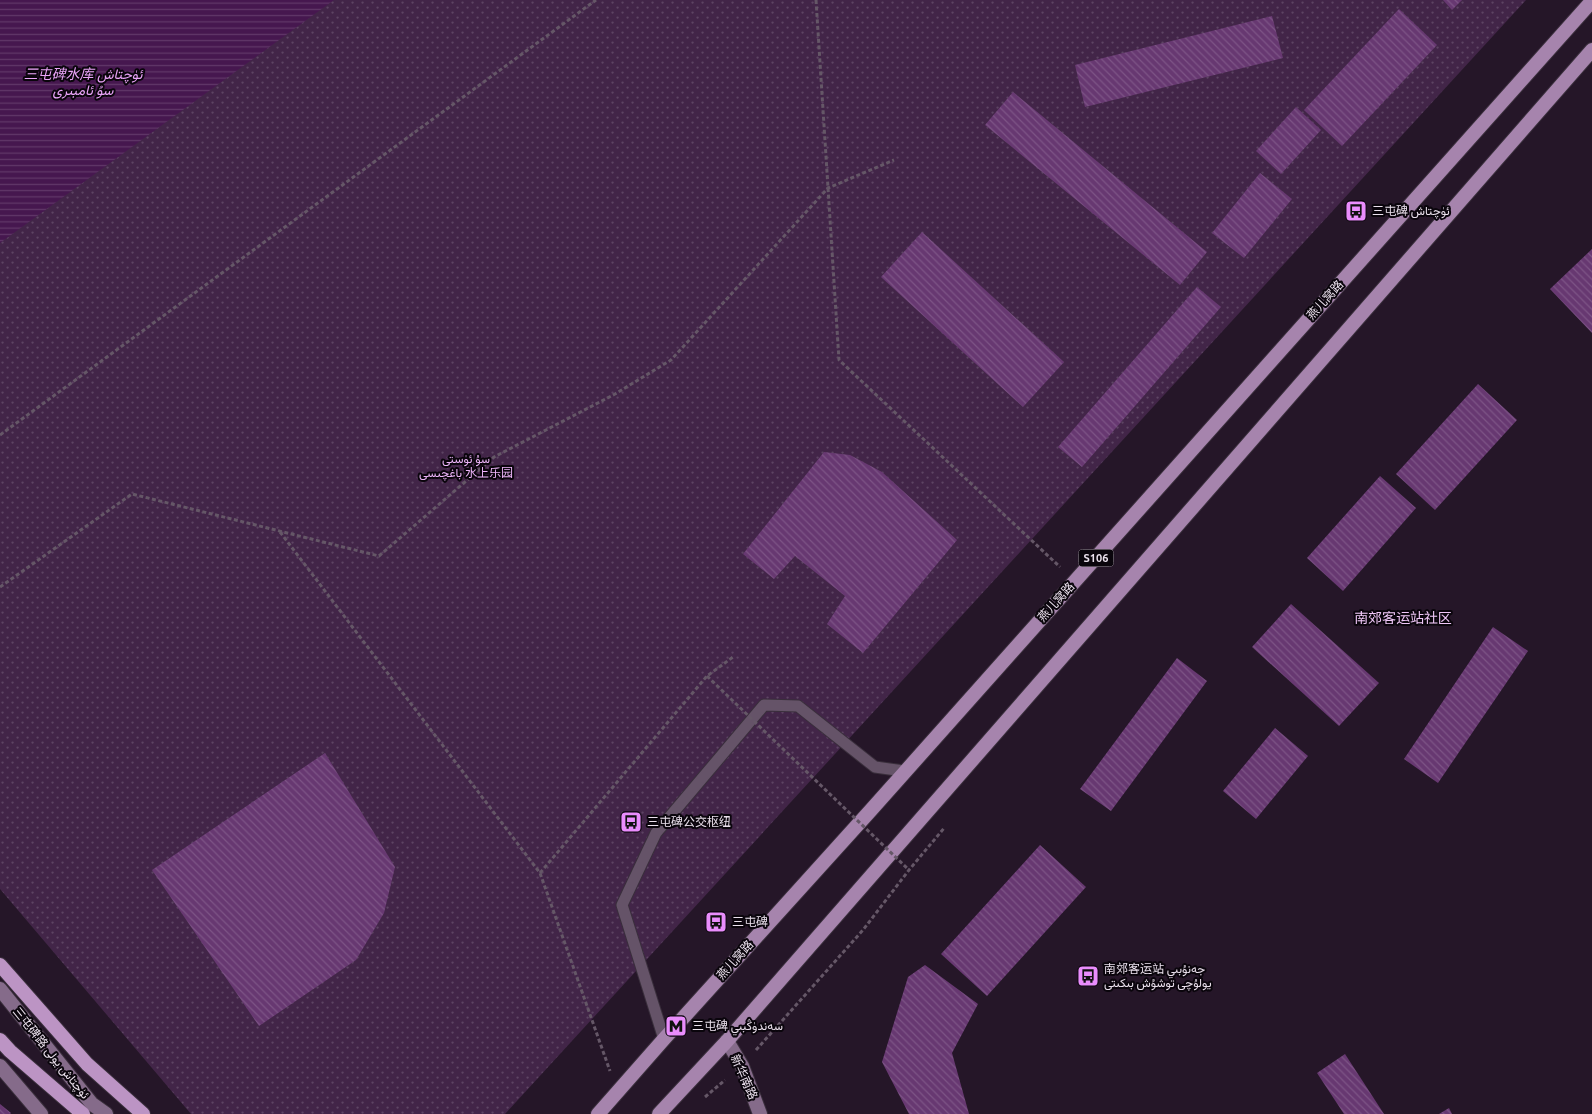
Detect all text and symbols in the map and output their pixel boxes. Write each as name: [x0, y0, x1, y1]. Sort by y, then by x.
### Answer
water label: 三屯碑水库 ئۈچتاش سۇ ئامبىرى: [24, 66, 144, 99]
bus stop icon: 三屯碑 ئۈچتاش: [1344, 199, 1368, 223]
place label: 三屯碑 ئۈچتاش: [1372, 204, 1450, 219]
street label: 燕儿窝路: [1304, 277, 1346, 322]
park label: سۇ ئۈستى باغچىسى 水上乐园: [419, 452, 513, 481]
road number: S106: [1078, 550, 1114, 566]
street label: 燕儿窝路: [1035, 579, 1077, 624]
district label: 南郊客运站社区: [1354, 610, 1452, 626]
bus stop icon: 三屯碑公交枢纽: [619, 810, 643, 834]
place label: 三屯碑公交枢纽: [647, 815, 731, 828]
bus stop icon: 三屯碑: [704, 910, 728, 934]
place label: 三屯碑: [732, 915, 768, 928]
street label: 燕儿窝路: [714, 937, 756, 982]
place label: 南郊客运站 جەنۇبىي يولۇچى توشۇش بىكىتى: [1104, 962, 1212, 991]
bus stop icon: 南郊客运站 جەنۇبىي يولۇچى توشۇش بىكىتى: [1076, 964, 1100, 988]
street label: 三屯碑路 ئۈچتاش يولى: [9, 1005, 92, 1102]
metro station icon: 三屯碑 سەندۈڭبىي: [664, 1014, 688, 1038]
place label: 三屯碑 سەندۈڭبىي: [692, 1018, 783, 1036]
street label: 新华南路: [729, 1052, 760, 1101]

